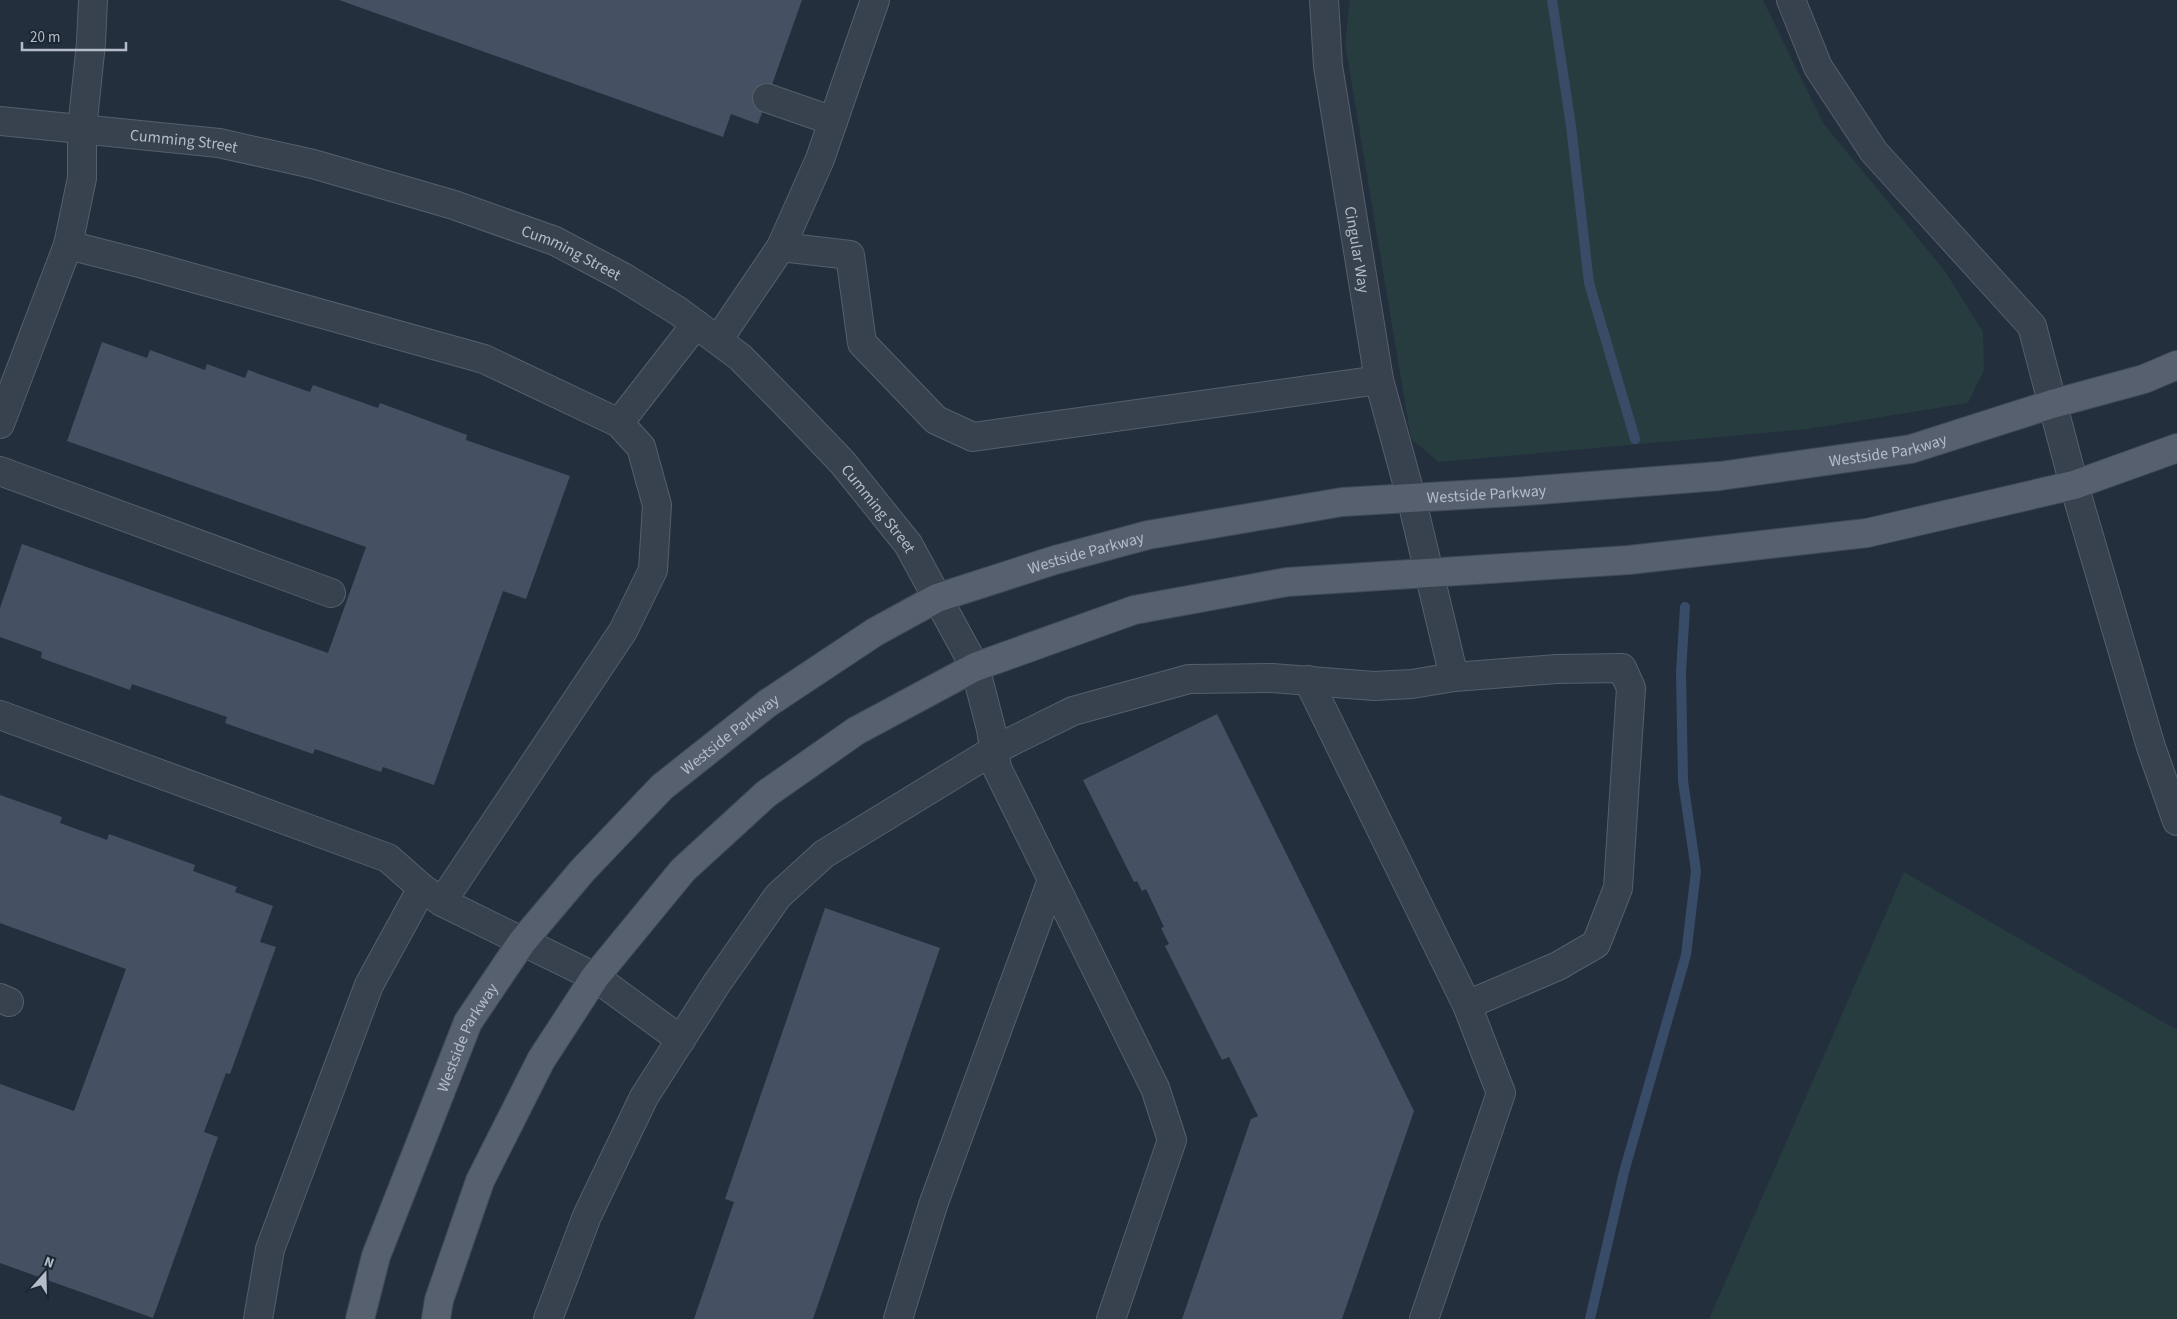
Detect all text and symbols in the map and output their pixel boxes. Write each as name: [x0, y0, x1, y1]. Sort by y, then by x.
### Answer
scale bar: [22, 20, 126, 52]
text: 20 m: [30, 27, 60, 48]
street label: Cumming Street: [129, 124, 240, 159]
street label: Cingular Way: [1339, 205, 1375, 295]
street label: Cumming Street: [518, 220, 625, 286]
street label: Westside Parkway: [1827, 428, 1950, 472]
street label: Cumming Street: [836, 460, 921, 557]
street label: Westside Parkway: [1426, 479, 1548, 509]
street label: Westside Parkway: [1025, 526, 1147, 580]
street label: Westside Parkway: [676, 688, 784, 780]
street label: Westside Parkway: [432, 978, 504, 1096]
north arrow: [20, 1249, 70, 1299]
text: N: [41, 1252, 57, 1274]

